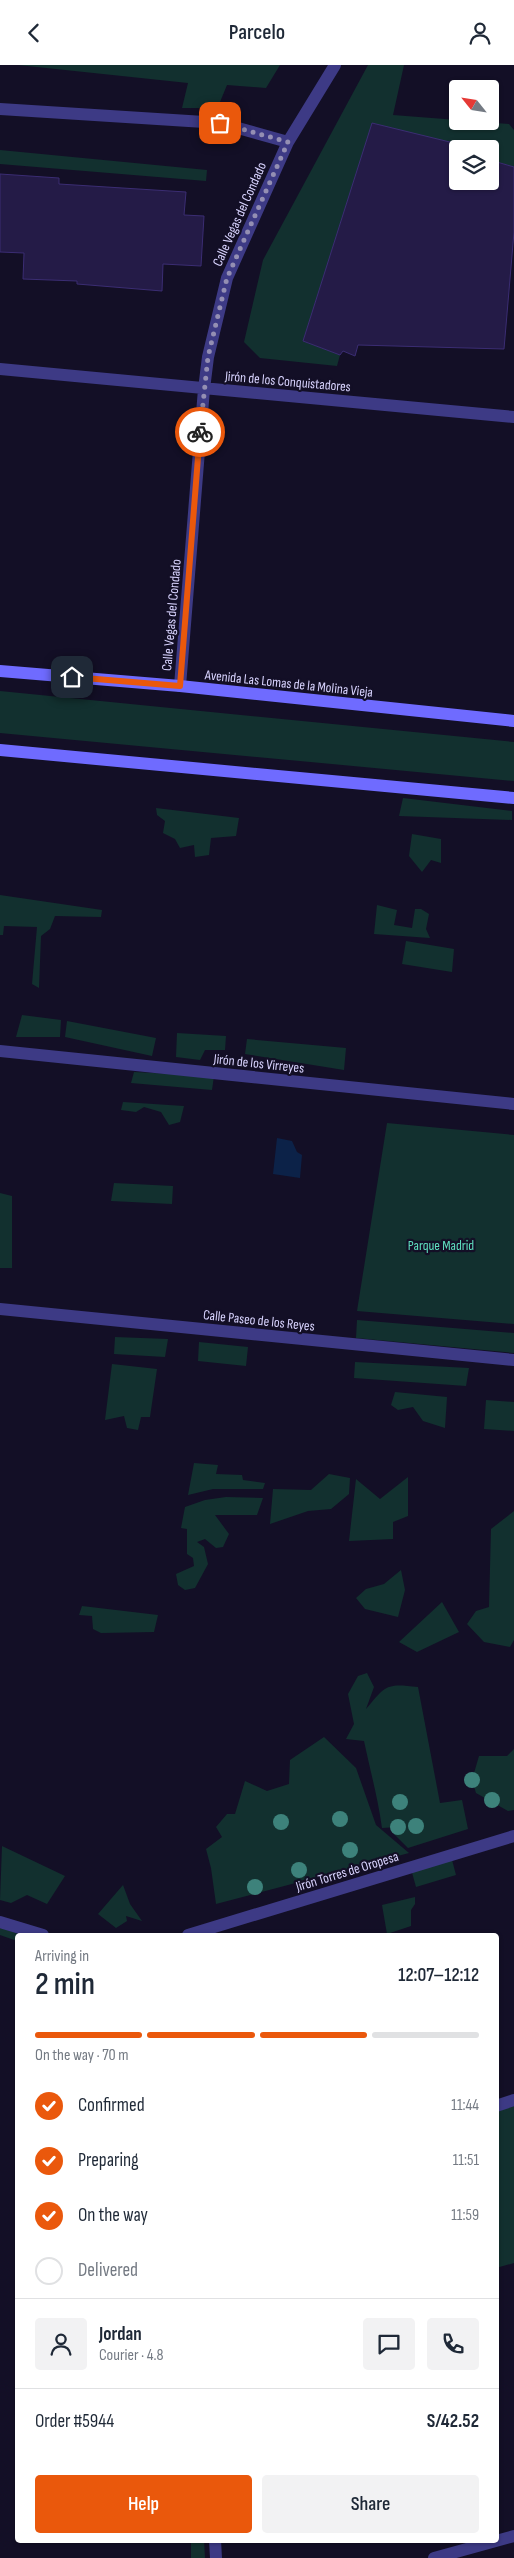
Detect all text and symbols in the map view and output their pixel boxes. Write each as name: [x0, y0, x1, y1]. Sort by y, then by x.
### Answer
icon: back: [20, 19, 48, 47]
text: Parcelo: [229, 19, 285, 46]
icon: person: [466, 19, 494, 47]
north arrow: [449, 80, 499, 130]
map controls: [449, 80, 499, 190]
pin: [199, 102, 241, 144]
icon: bag: [206, 109, 234, 137]
button: layers: [449, 140, 499, 190]
street label: Calle Vegas del Condado: [209, 159, 270, 269]
street label: Jirón de los Conquistadores: [223, 367, 352, 395]
courier: [175, 407, 225, 457]
icon: bike: [186, 418, 214, 446]
street label: Calle Vegas del Condado: [158, 558, 185, 672]
pin: [51, 656, 93, 698]
icon: home: [58, 663, 86, 691]
street label: Avenida Las Lomas de la Molina Vieja: [203, 666, 374, 701]
street label: Jirón de los Virreyes: [212, 1050, 305, 1077]
park label: Parque Madrid: [408, 1237, 474, 1254]
street label: Calle Paseo de los Reyes: [202, 1306, 316, 1335]
street label: Jirón Torres de Oropesa: [293, 1848, 401, 1895]
text: Arriving in: [35, 1947, 89, 1966]
text: 12:07–12:12: [398, 1964, 479, 1987]
text: 2 min: [35, 1965, 95, 2004]
text: On the way · 70 m: [35, 2046, 128, 2065]
icon: check: [35, 2092, 63, 2120]
text: Confirmed: [78, 2094, 145, 2117]
text: 11:44: [451, 2096, 479, 2115]
icon: check: [35, 2147, 63, 2175]
text: Preparing: [78, 2149, 139, 2172]
text: 11:51: [453, 2151, 479, 2170]
icon: check: [35, 2202, 63, 2230]
text: On the way: [78, 2204, 148, 2227]
text: 11:59: [451, 2206, 479, 2225]
text: Delivered: [78, 2259, 138, 2282]
button: person: [35, 2318, 87, 2370]
button: chat: [363, 2318, 415, 2370]
button: phone: [427, 2318, 479, 2370]
text: Jordan: [99, 2323, 142, 2346]
text: Courier · 4.8: [99, 2346, 163, 2365]
text: Order #5944: [35, 2410, 114, 2433]
text: S/42.52: [427, 2410, 479, 2433]
button: Help: [35, 2475, 252, 2533]
button: Share: [262, 2475, 479, 2533]

